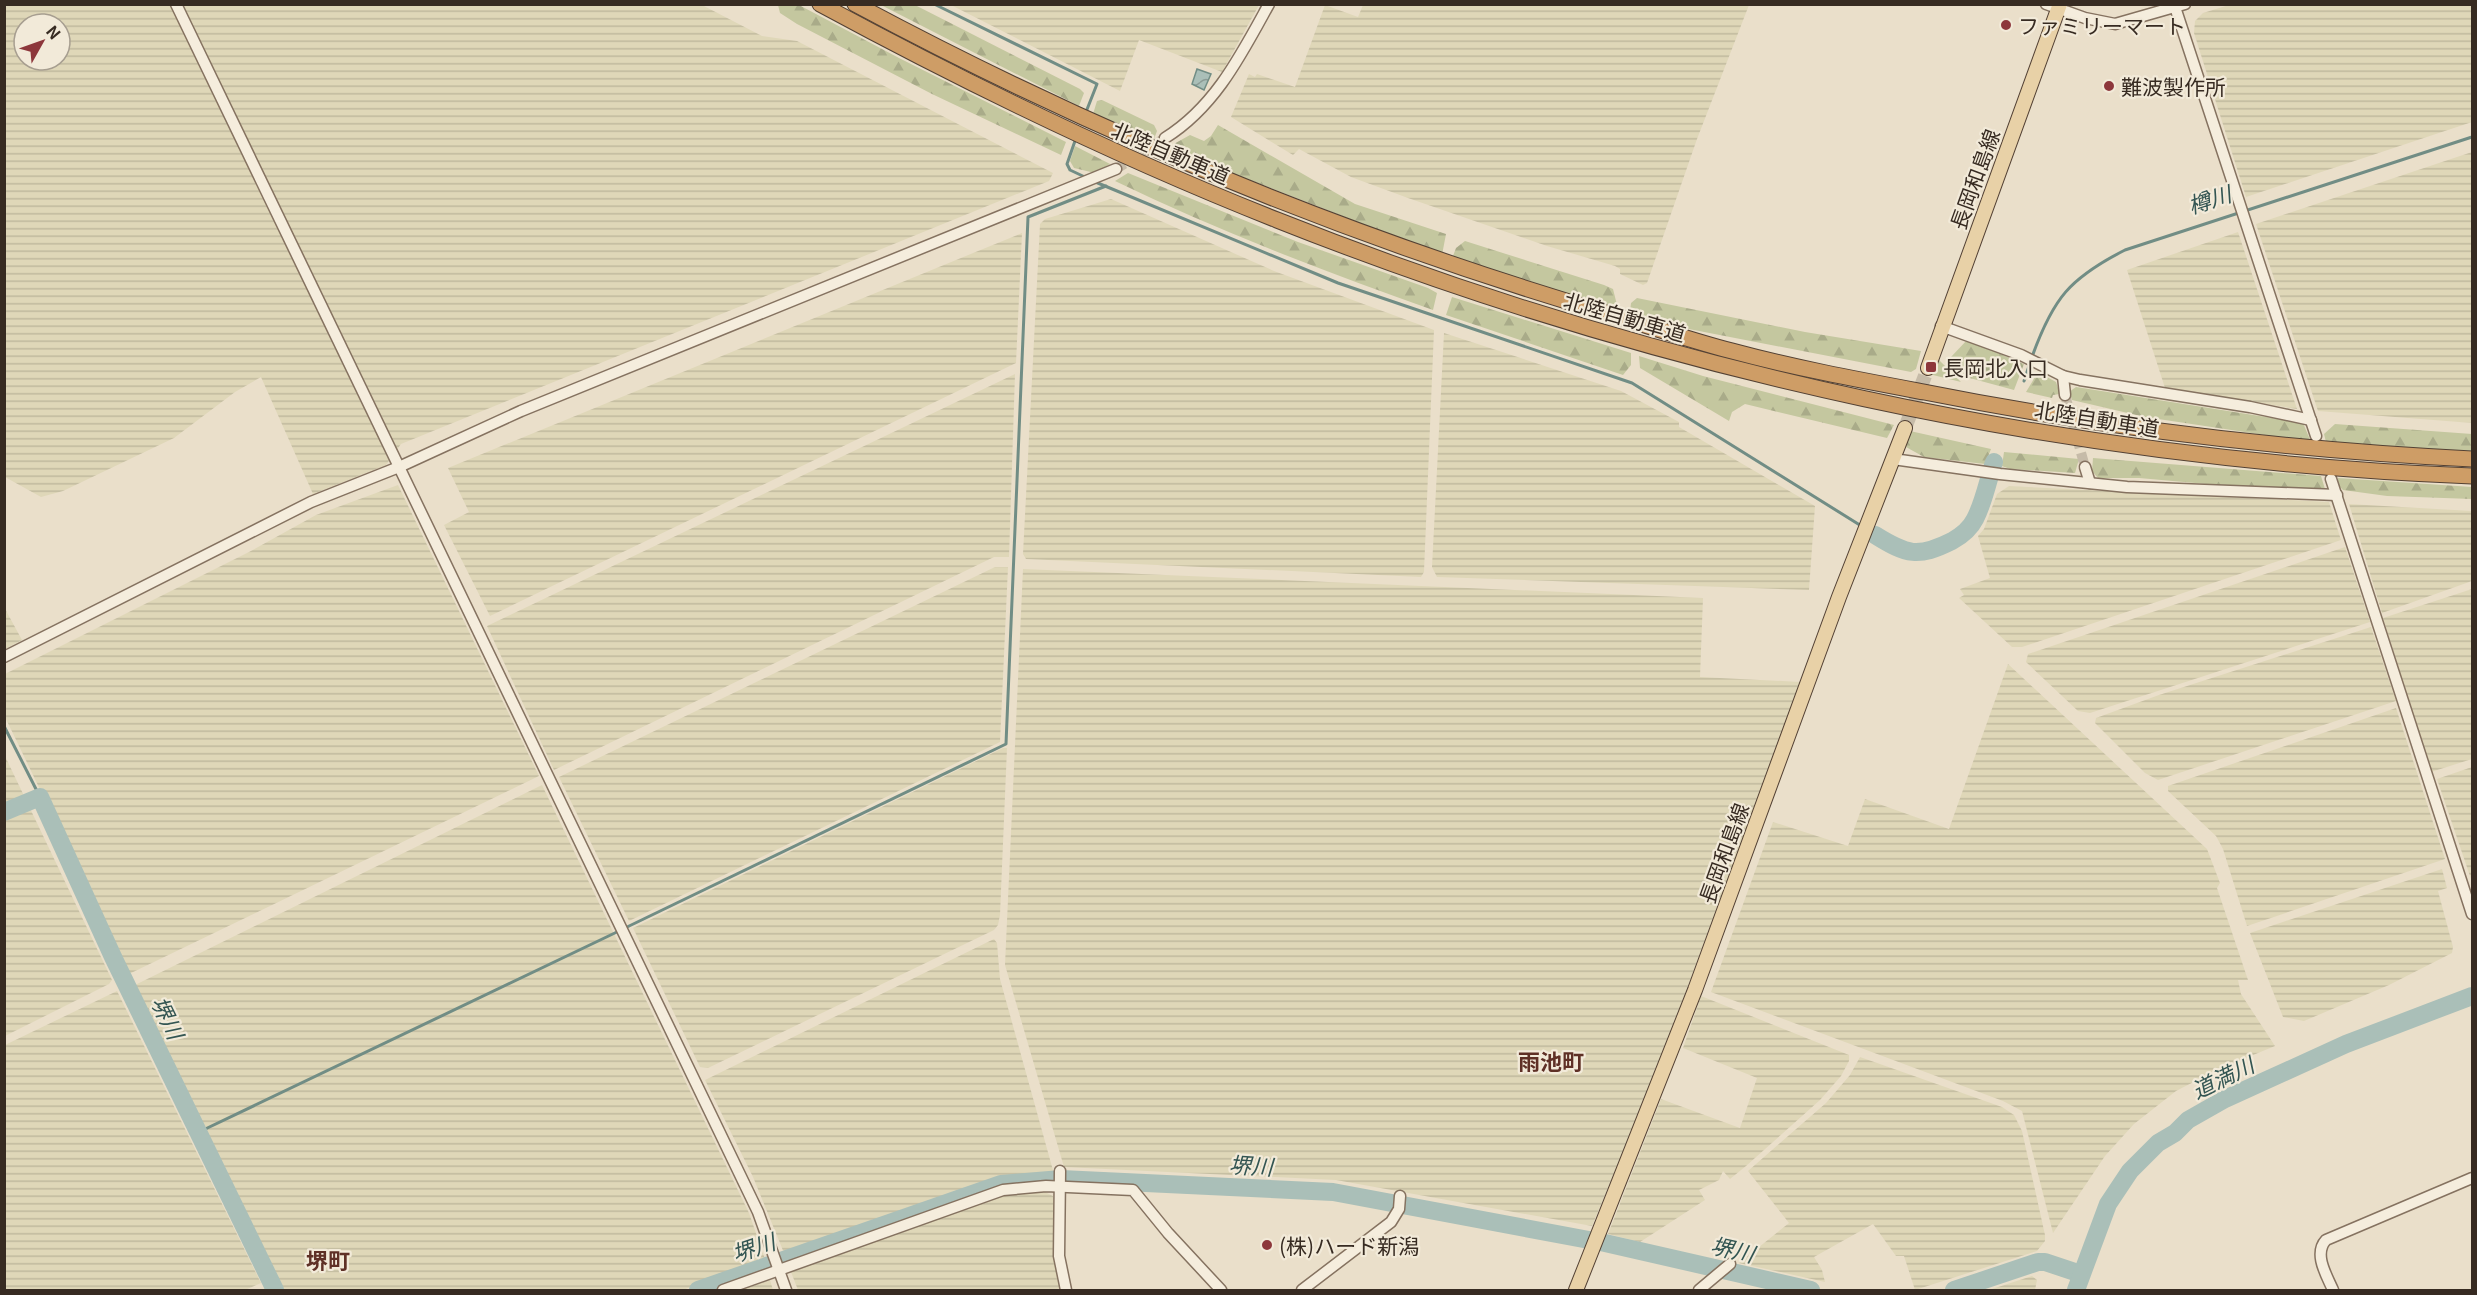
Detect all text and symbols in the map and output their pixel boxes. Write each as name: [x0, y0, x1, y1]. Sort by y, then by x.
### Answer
place label: ファミリーマート: [2018, 10, 2186, 40]
north arrow: [12, 12, 72, 72]
marker: ファミリーマート: [1999, 18, 2013, 32]
text: N: [41, 19, 67, 44]
place label: 難波製作所: [2121, 71, 2226, 101]
marker: 難波製作所: [2102, 79, 2116, 93]
street label: 北陸自動車道: [1107, 114, 1235, 190]
street label: 長岡和島線: [1942, 125, 2006, 233]
water label: 樽川: [2183, 175, 2237, 220]
street label: 北陸自動車道: [1560, 284, 1690, 348]
place label: 長岡北入口: [1943, 352, 2048, 382]
marker: 長岡北入口: [1924, 360, 1938, 374]
street label: 北陸自動車道: [2032, 393, 2162, 443]
street label: 長岡和島線: [1691, 799, 1755, 907]
water label: 堺川: [145, 990, 194, 1046]
district label: 雨池町: [1518, 1044, 1584, 1076]
water label: 道満川: [2185, 1046, 2260, 1105]
water label: 堺川: [1228, 1147, 1276, 1181]
water label: 堺川: [727, 1223, 781, 1268]
water label: 堺川: [1708, 1227, 1760, 1269]
place label: (株)ハード新潟: [1279, 1230, 1419, 1260]
marker: (株)ハード新潟: [1260, 1238, 1274, 1252]
district label: 堺町: [306, 1243, 350, 1275]

